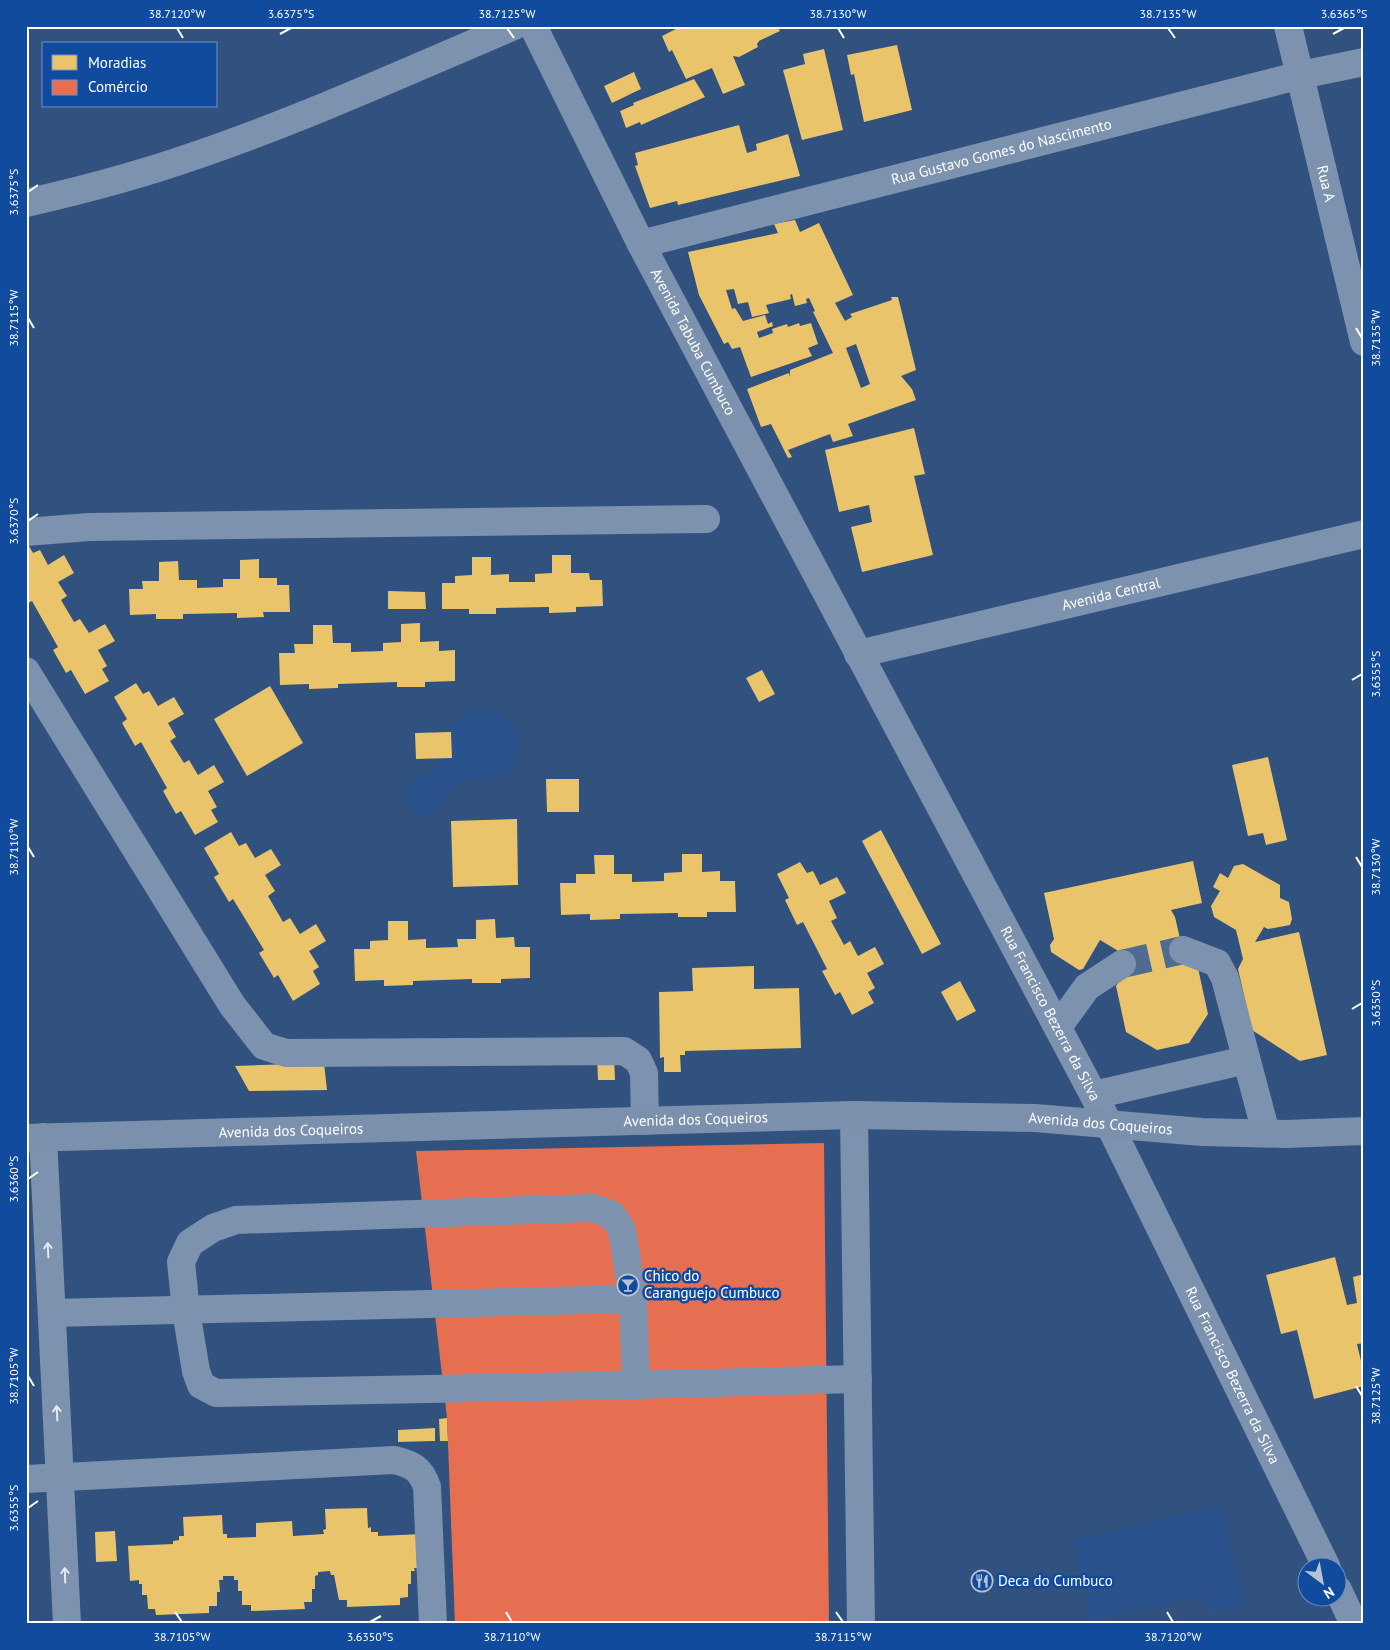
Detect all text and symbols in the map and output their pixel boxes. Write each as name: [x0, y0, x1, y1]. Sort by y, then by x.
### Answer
text: 38.7120°W: [149, 6, 205, 21]
text: 3.6375°S: [268, 6, 314, 21]
text: 38.7125°W: [479, 6, 535, 21]
text: 38.7130°W: [810, 6, 866, 21]
text: 38.7135°W: [1140, 6, 1196, 21]
text: 3.6365°S: [1321, 6, 1367, 21]
legend: [42, 42, 218, 108]
text: Moradias: [88, 53, 146, 72]
text: Comércio: [88, 77, 148, 96]
street label: Rua Gustavo Gomes do Nascimento: [889, 114, 1113, 189]
street label: Rua A: [1313, 163, 1340, 204]
text: 3.6375°S: [6, 169, 21, 215]
street label: Avenida Tabuba Cumbuco: [647, 265, 740, 418]
text: 38.7115°W: [6, 290, 21, 346]
text: 38.7135°W: [1368, 310, 1383, 366]
text: 3.6370°S: [6, 498, 21, 544]
street label: Avenida Central: [1060, 573, 1163, 614]
text: 3.6355°S: [1368, 651, 1383, 697]
text: 38.7110°W: [6, 819, 21, 875]
text: 38.7130°W: [1368, 839, 1383, 895]
street label: Rua Francisco Bezerra da Silva: [997, 923, 1105, 1104]
text: 3.6350°S: [1368, 980, 1383, 1026]
street label: Avenida dos Coqueiros: [623, 1107, 768, 1130]
street label: Avenida dos Coqueiros: [1028, 1108, 1173, 1138]
street label: Avenida dos Coqueiros: [218, 1119, 363, 1142]
text: 3.6360°S: [6, 1156, 21, 1202]
one-way arrow: [44, 1243, 53, 1259]
place label: Chico do Caranguejo Cumbuco: [644, 1266, 780, 1302]
bar icon: Chico do Caranguejo Cumbuco: [616, 1273, 640, 1297]
street label: Rua Francisco Bezerra da Silva: [1181, 1283, 1284, 1467]
text: 38.7105°W: [6, 1348, 21, 1404]
text: 38.7125°W: [1368, 1368, 1383, 1424]
one-way arrow: [52, 1405, 61, 1421]
text: 3.6355°S: [6, 1485, 21, 1531]
north arrow: [1298, 1558, 1348, 1608]
one-way arrow: [60, 1567, 69, 1583]
restaurant icon: Deca do Cumbuco: [970, 1569, 994, 1593]
place label: Deca do Cumbuco: [998, 1571, 1113, 1590]
text: N: [1320, 1583, 1338, 1603]
text: 38.7105°W: [154, 1629, 210, 1644]
text: 3.6350°S: [347, 1629, 393, 1644]
text: 38.7110°W: [484, 1629, 540, 1644]
text: 38.7115°W: [815, 1629, 871, 1644]
text: 38.7120°W: [1145, 1629, 1201, 1644]

